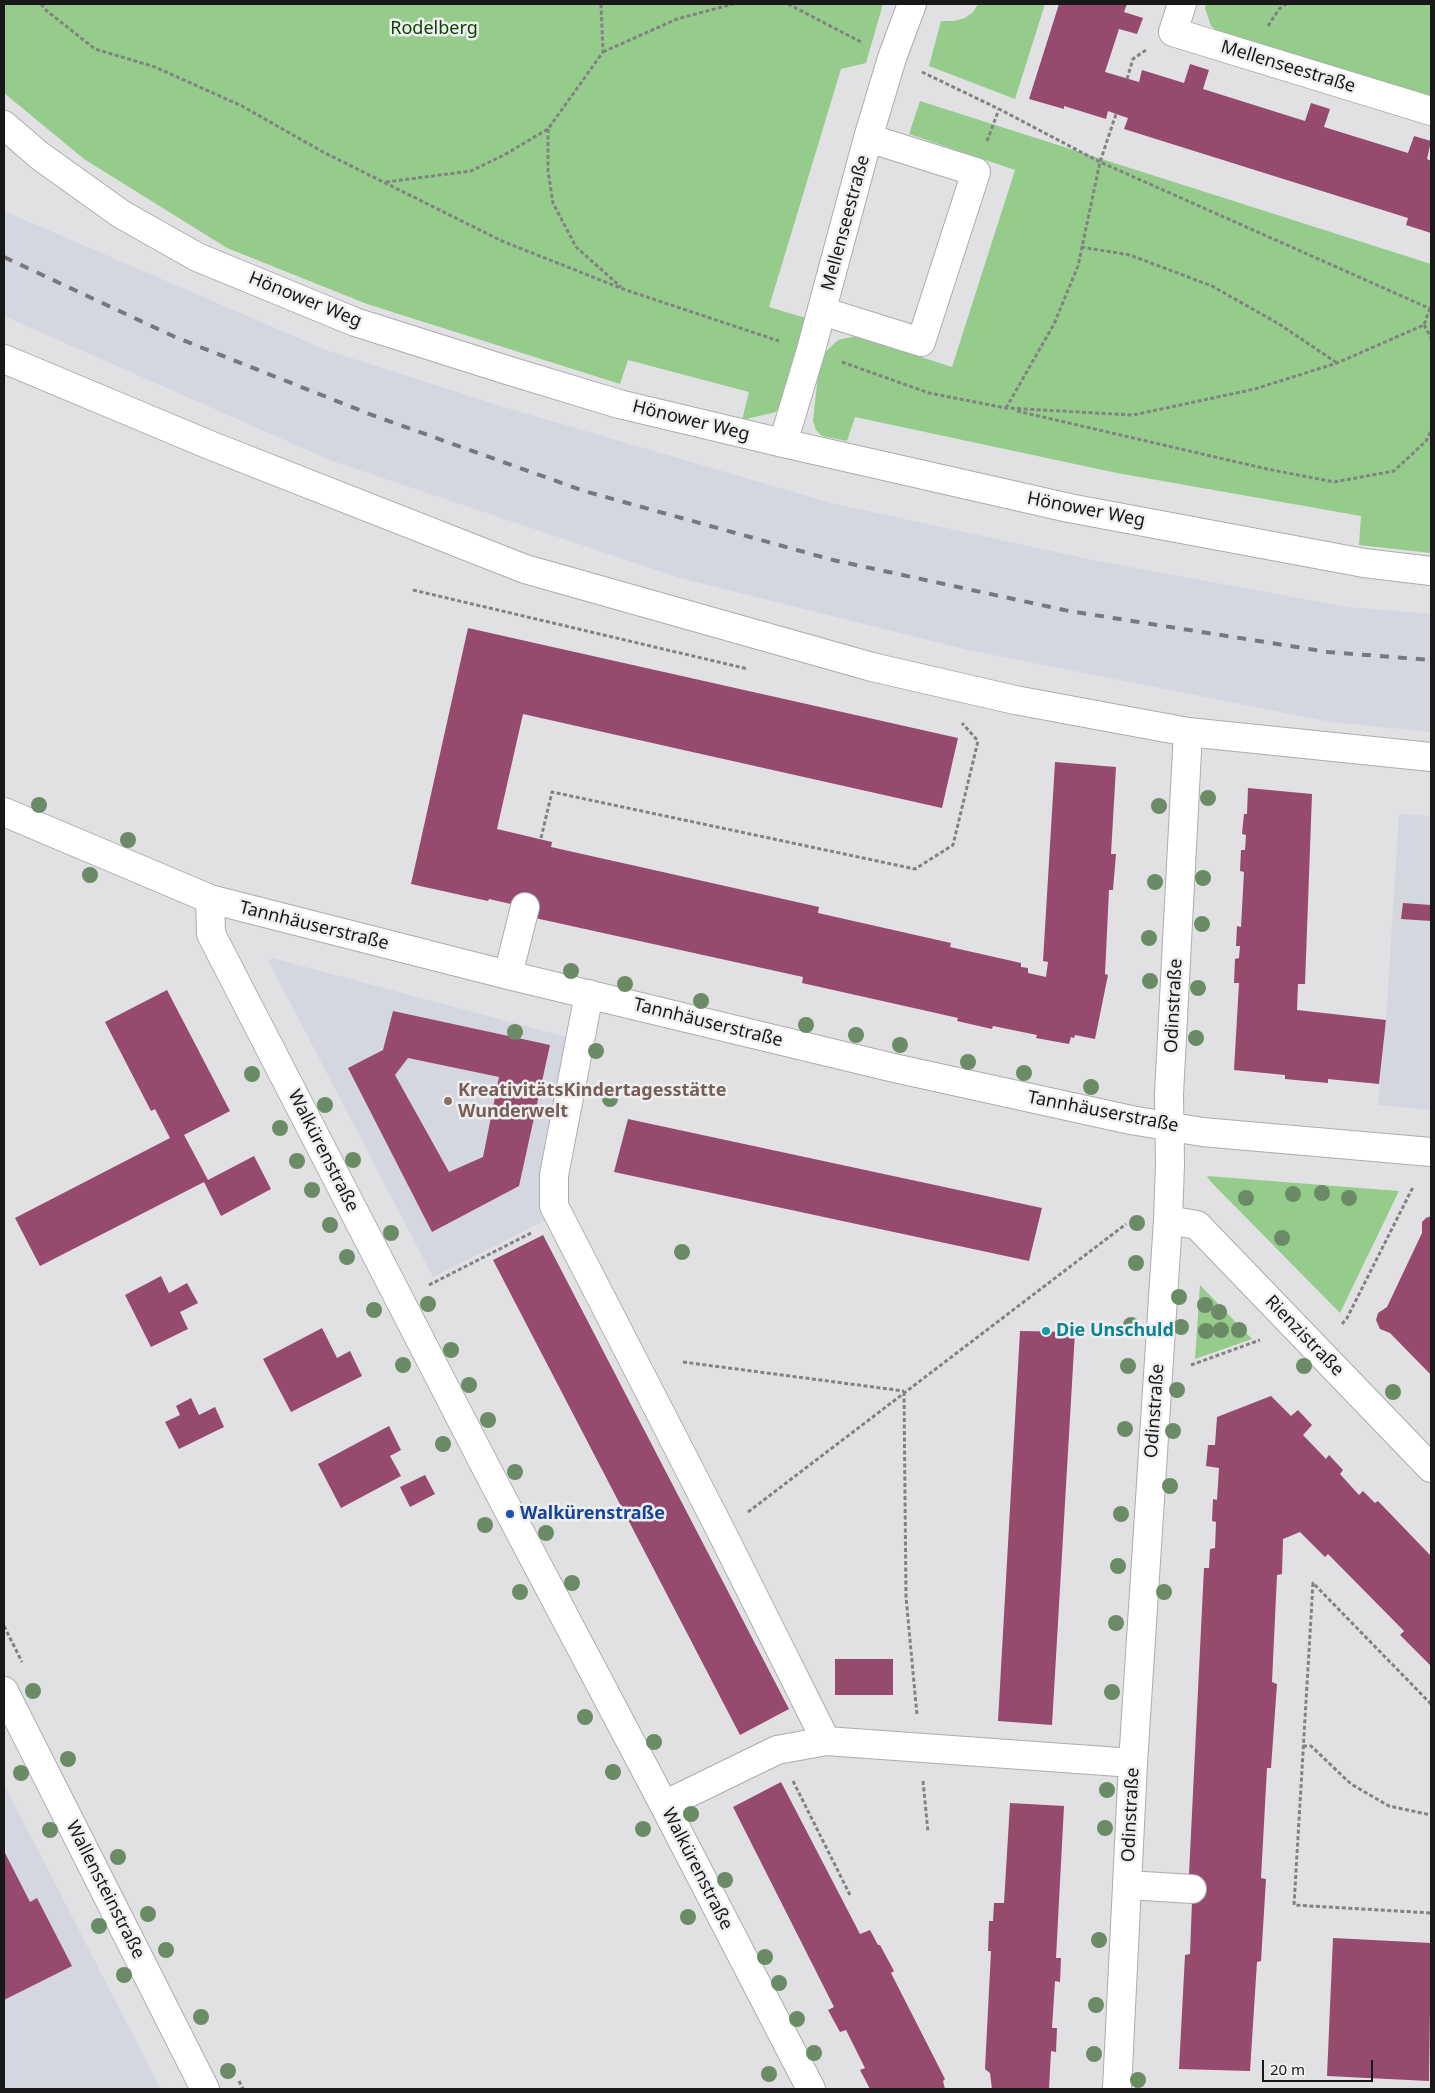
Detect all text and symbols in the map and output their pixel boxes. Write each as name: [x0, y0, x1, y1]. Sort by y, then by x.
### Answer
park label: Rodelberg: [390, 18, 478, 40]
street label: Mellenseestraße: [1218, 36, 1358, 98]
street label: Mellenseestraße: [817, 153, 875, 293]
street label: Hönower Weg: [245, 268, 365, 332]
street label: Hönower Weg: [630, 396, 752, 446]
street label: Hönower Weg: [1025, 488, 1147, 532]
street label: Tannhäuserstraße: [237, 897, 391, 955]
street label: Odinstraße: [1161, 958, 1187, 1054]
street label: Tannhäuserstraße: [631, 994, 785, 1052]
place label: KreativitätsKindertagesstätte Wunderwelt: [458, 1080, 726, 1122]
street label: Walkürenstraße: [283, 1086, 363, 1216]
street label: Tannhäuserstraße: [1026, 1087, 1180, 1137]
marker: KreativitätsKindertagesstätte Wunderwelt: [442, 1095, 454, 1107]
street label: Rienzistraße: [1260, 1291, 1348, 1381]
place label: Die Unschuld: [1056, 1320, 1174, 1342]
marker: Die Unschuld: [1040, 1325, 1052, 1337]
street label: Odinstraße: [1141, 1363, 1169, 1459]
place label: Walkürenstraße: [520, 1503, 665, 1525]
marker: Walkürenstraße: [504, 1508, 516, 1520]
street label: Odinstraße: [1118, 1767, 1144, 1863]
street label: Walkürenstraße: [657, 1804, 737, 1934]
street label: Wallensteinstraße: [61, 1817, 149, 1963]
scale bar: [1265, 2050, 1376, 2082]
text: 20 m: [1270, 2059, 1305, 2079]

